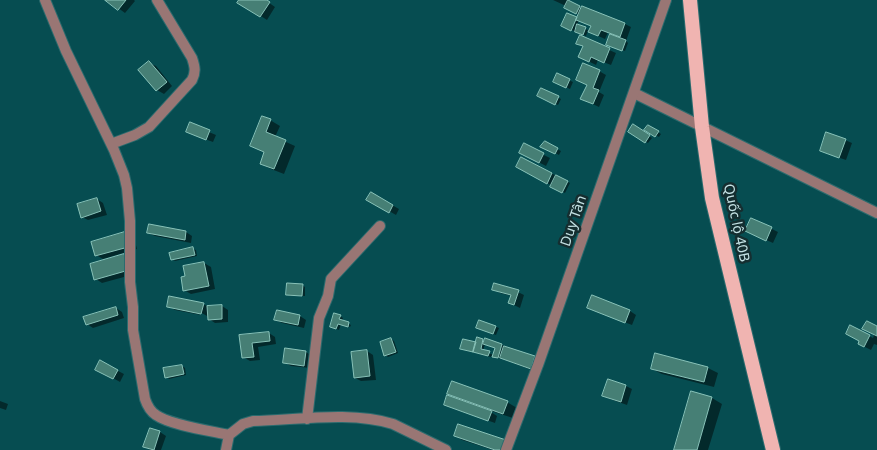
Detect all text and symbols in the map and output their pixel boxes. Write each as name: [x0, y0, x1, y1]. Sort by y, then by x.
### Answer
street label: Quốc lộ 40B: [720, 182, 752, 264]
street label: Duy Tân: [557, 193, 591, 249]

